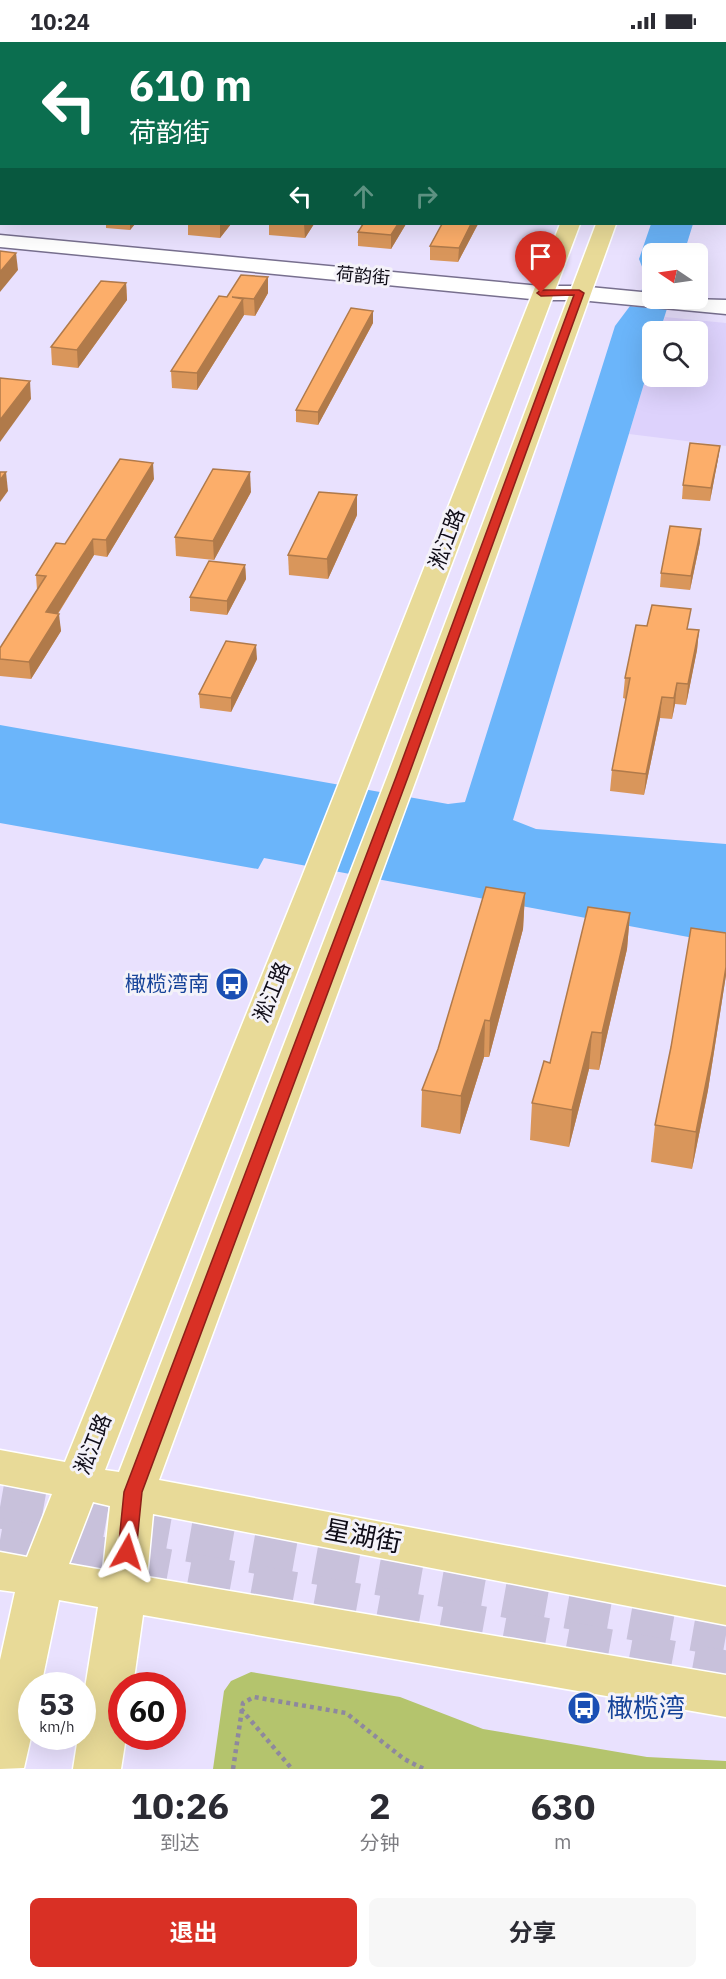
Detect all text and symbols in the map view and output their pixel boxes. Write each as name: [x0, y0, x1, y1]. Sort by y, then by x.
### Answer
text: 10:24: [30, 7, 90, 36]
text: 610 m: [129, 58, 252, 113]
icon: left: [30, 66, 108, 144]
text: 荷韵街: [129, 114, 210, 149]
icon: left: [284, 180, 317, 213]
icon: ahead: [347, 180, 380, 213]
icon: right: [410, 180, 443, 213]
pin: [515, 231, 566, 293]
icon: arrive: [524, 240, 557, 273]
north arrow: [642, 243, 708, 309]
map controls: [642, 243, 708, 387]
street label: 荷韵街: [335, 262, 391, 289]
button: search: [642, 321, 708, 387]
street label: 淞江路: [422, 504, 470, 573]
street label: 淞江路: [246, 957, 296, 1026]
bus stop icon: 橄榄湾南: [214, 966, 250, 1002]
place label: 橄榄湾南: [125, 969, 209, 997]
street label: 淞江路: [67, 1409, 117, 1478]
street label: 星湖街: [322, 1511, 405, 1559]
position arrow: [95, 1520, 159, 1584]
speed limit sign: 60: [108, 1672, 186, 1750]
text: 53: [39, 1684, 75, 1723]
bus stop icon: 橄榄湾: [566, 1690, 602, 1726]
place label: 橄榄湾: [607, 1690, 685, 1724]
text: km/h: [39, 1717, 75, 1736]
text: 10:26: [131, 1782, 229, 1829]
text: 2: [369, 1782, 391, 1829]
text: 630: [530, 1783, 595, 1830]
text: m: [554, 1828, 572, 1855]
text: 到达: [160, 1829, 200, 1856]
text: 分钟: [360, 1829, 400, 1856]
button: 退出: [30, 1898, 357, 1967]
button: 分享: [369, 1898, 696, 1967]

